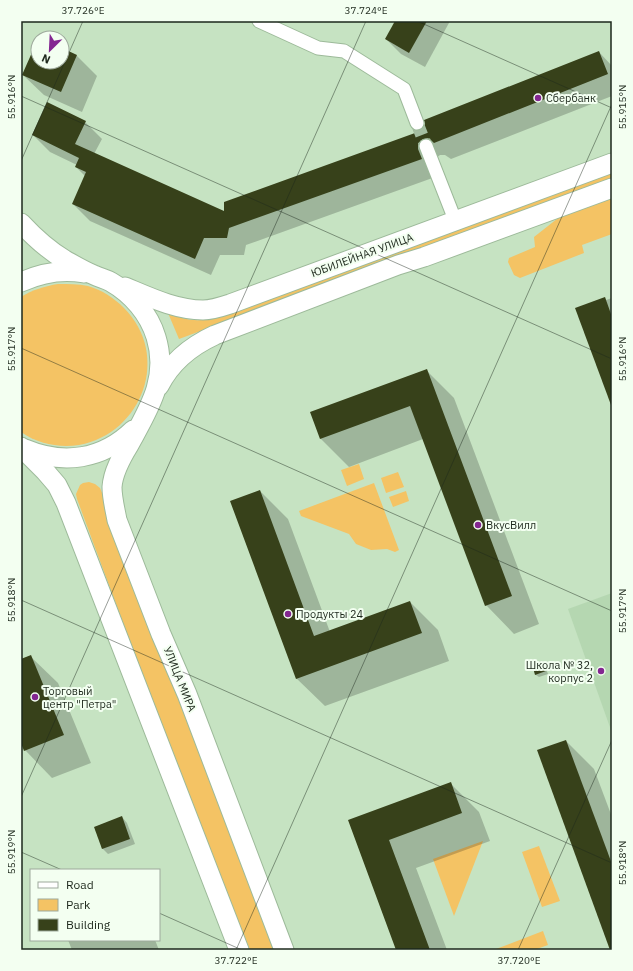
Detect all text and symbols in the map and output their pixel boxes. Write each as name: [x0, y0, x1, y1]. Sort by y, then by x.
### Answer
text: 37.726°E: [61, 4, 105, 17]
text: 37.724°E: [344, 4, 388, 17]
north arrow: [30, 30, 70, 70]
text: N: [39, 51, 52, 67]
text: 55.916°N: [5, 75, 18, 119]
text: 55.915°N: [616, 85, 629, 129]
place label: Сбербанк: [546, 91, 596, 105]
marker: Сбербанк: [533, 93, 543, 103]
street label: ЮБИЛЕЙНАЯ УЛИЦА: [309, 230, 415, 280]
text: 55.917°N: [5, 327, 18, 371]
text: 55.916°N: [616, 337, 629, 381]
place label: ВкусВилл: [486, 518, 536, 532]
marker: ВкусВилл: [473, 520, 483, 530]
text: 55.918°N: [5, 578, 18, 622]
text: 55.917°N: [616, 589, 629, 633]
place label: Продукты 24: [296, 607, 364, 621]
marker: Продукты 24: [283, 609, 293, 619]
street label: УЛИЦА МИРА: [161, 644, 199, 714]
place label: Школа № 32, корпус 2: [526, 658, 593, 685]
marker: Школа № 32, корпус 2: [596, 666, 606, 676]
place label: Торговый центр "Петра": [43, 684, 116, 711]
marker: Торговый центр "Петра": [30, 692, 40, 702]
text: 55.919°N: [5, 830, 18, 874]
text: 55.918°N: [616, 841, 629, 885]
legend: [30, 869, 160, 941]
text: Road: [66, 877, 94, 892]
text: Park: [66, 897, 91, 912]
text: Building: [66, 917, 111, 932]
text: 37.722°E: [214, 954, 258, 967]
text: 37.720°E: [497, 954, 541, 967]

